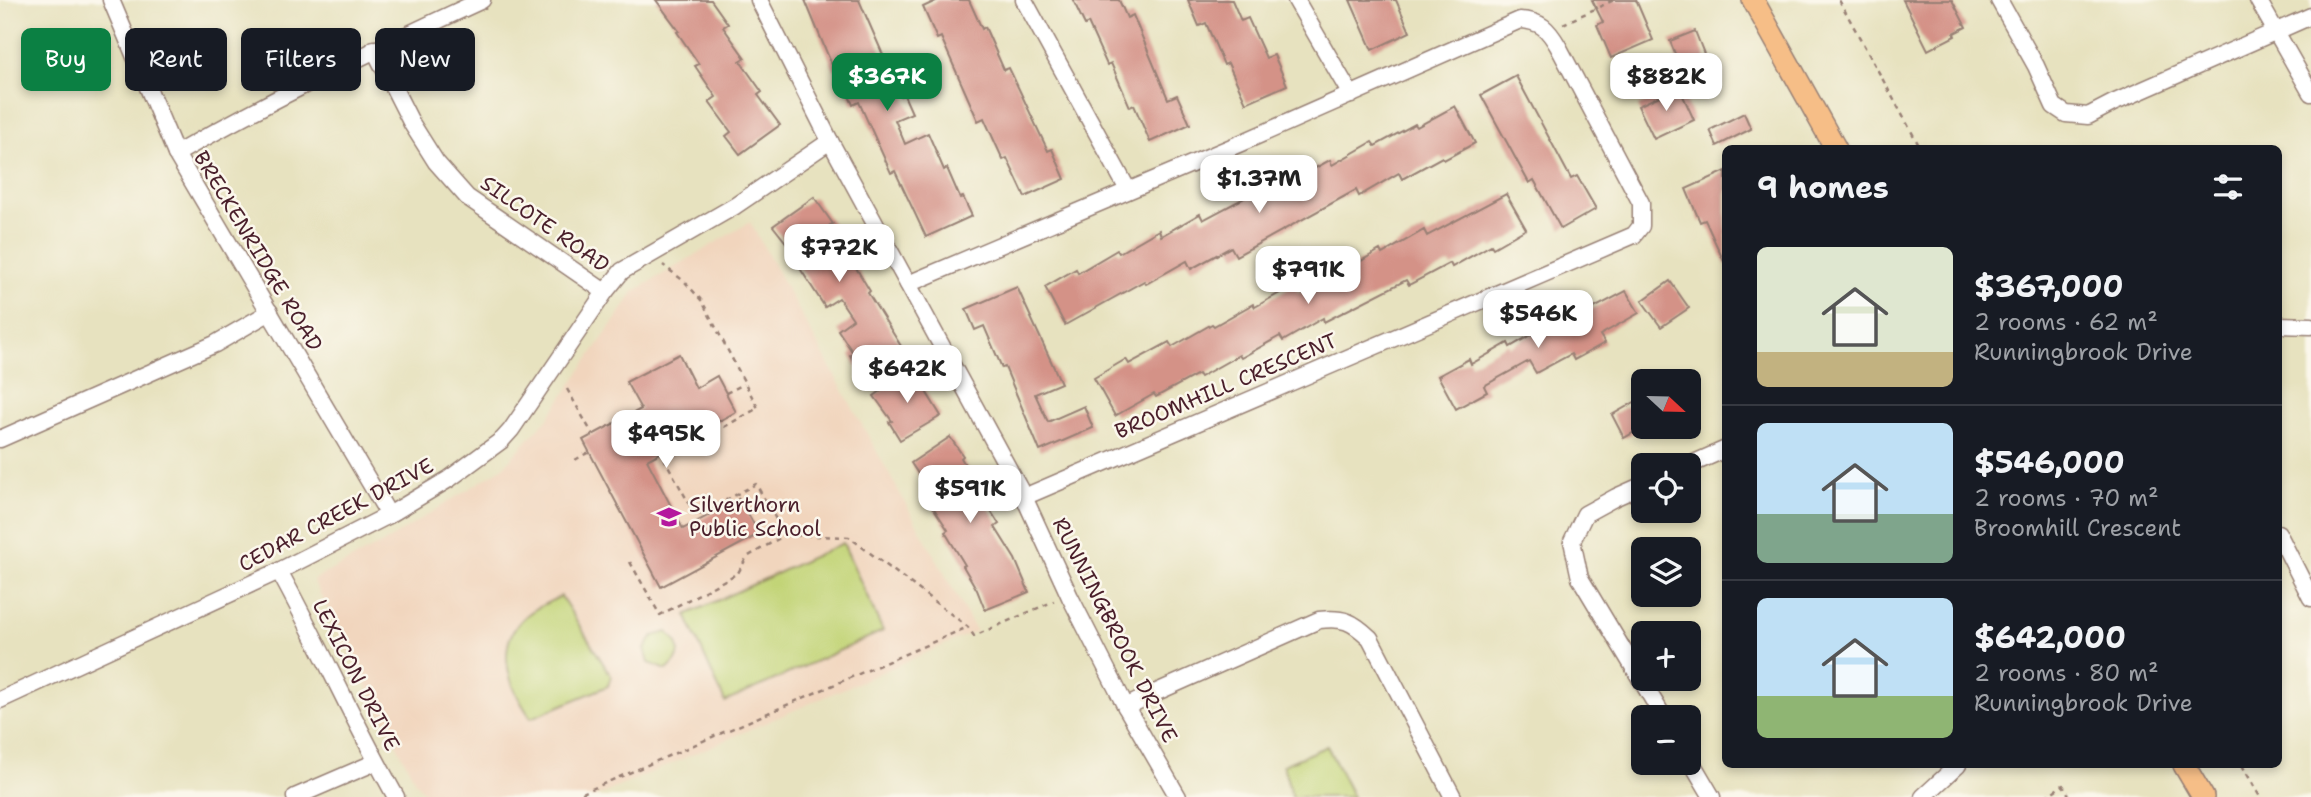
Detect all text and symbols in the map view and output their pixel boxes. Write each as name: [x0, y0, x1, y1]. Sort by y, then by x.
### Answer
chip: Buy: [21, 28, 111, 91]
chip: Rent: [125, 28, 227, 91]
chip: Filters: [241, 28, 361, 91]
chip: New: [375, 28, 475, 91]
pin: $367K: [838, 54, 936, 113]
pin: $882K: [1617, 54, 1715, 113]
text: $367K: [848, 61, 926, 91]
text: $882K: [1626, 61, 1706, 91]
street label: BRECKENRIDGE ROAD: [187, 146, 329, 356]
pin: $1.37M: [1202, 156, 1316, 215]
text: $1.37M: [1216, 163, 1302, 193]
text: 9 homes: [1757, 167, 1889, 208]
icon: filters: [2209, 168, 2247, 206]
street label: SILCOTE ROAD: [475, 169, 615, 279]
pin: $772K: [790, 224, 888, 284]
text: $772K: [800, 232, 878, 262]
pin: $791K: [1259, 246, 1357, 306]
text: $791K: [1272, 254, 1344, 284]
text: $367,000: [1974, 266, 2123, 307]
icon: home: [1813, 275, 1897, 359]
pin: $546K: [1489, 290, 1587, 350]
text: $546K: [1499, 298, 1577, 328]
text: 2 rooms · 62 m²: [1974, 307, 2158, 337]
street label: BROOMHILL CRESCENT: [1111, 326, 1341, 446]
text: Runningbrook Drive: [1974, 337, 2193, 367]
pin: $642K: [858, 346, 956, 405]
text: $642K: [868, 353, 946, 383]
north arrow: [1631, 369, 1701, 439]
map controls: [1631, 369, 1701, 775]
pin: $495K: [617, 410, 715, 470]
text: $495K: [627, 418, 705, 448]
text: $546,000: [1974, 442, 2125, 483]
icon: home: [1813, 451, 1897, 535]
street label: CEDAR CREEK DRIVE: [234, 452, 438, 578]
button: locate: [1631, 453, 1701, 523]
pin: $591K: [921, 466, 1019, 525]
text: $591K: [934, 473, 1006, 503]
text: 2 rooms · 70 m²: [1974, 483, 2159, 513]
place label: Silverthorn Public School: [689, 491, 822, 543]
school or university icon: Silverthorn Public School: [655, 503, 683, 531]
street label: RUNNINGBROOK DRIVE: [1046, 513, 1184, 747]
text: Broomhill Crescent: [1974, 513, 2181, 543]
button: layers: [1631, 537, 1701, 607]
street label: LEXICON DRIVE: [306, 594, 406, 756]
text: $642,000: [1974, 617, 2126, 658]
button: +: [1631, 621, 1701, 691]
icon: home: [1813, 626, 1897, 710]
text: 2 rooms · 80 m²: [1974, 658, 2159, 688]
text: Runningbrook Drive: [1974, 688, 2193, 718]
button: −: [1631, 705, 1701, 775]

